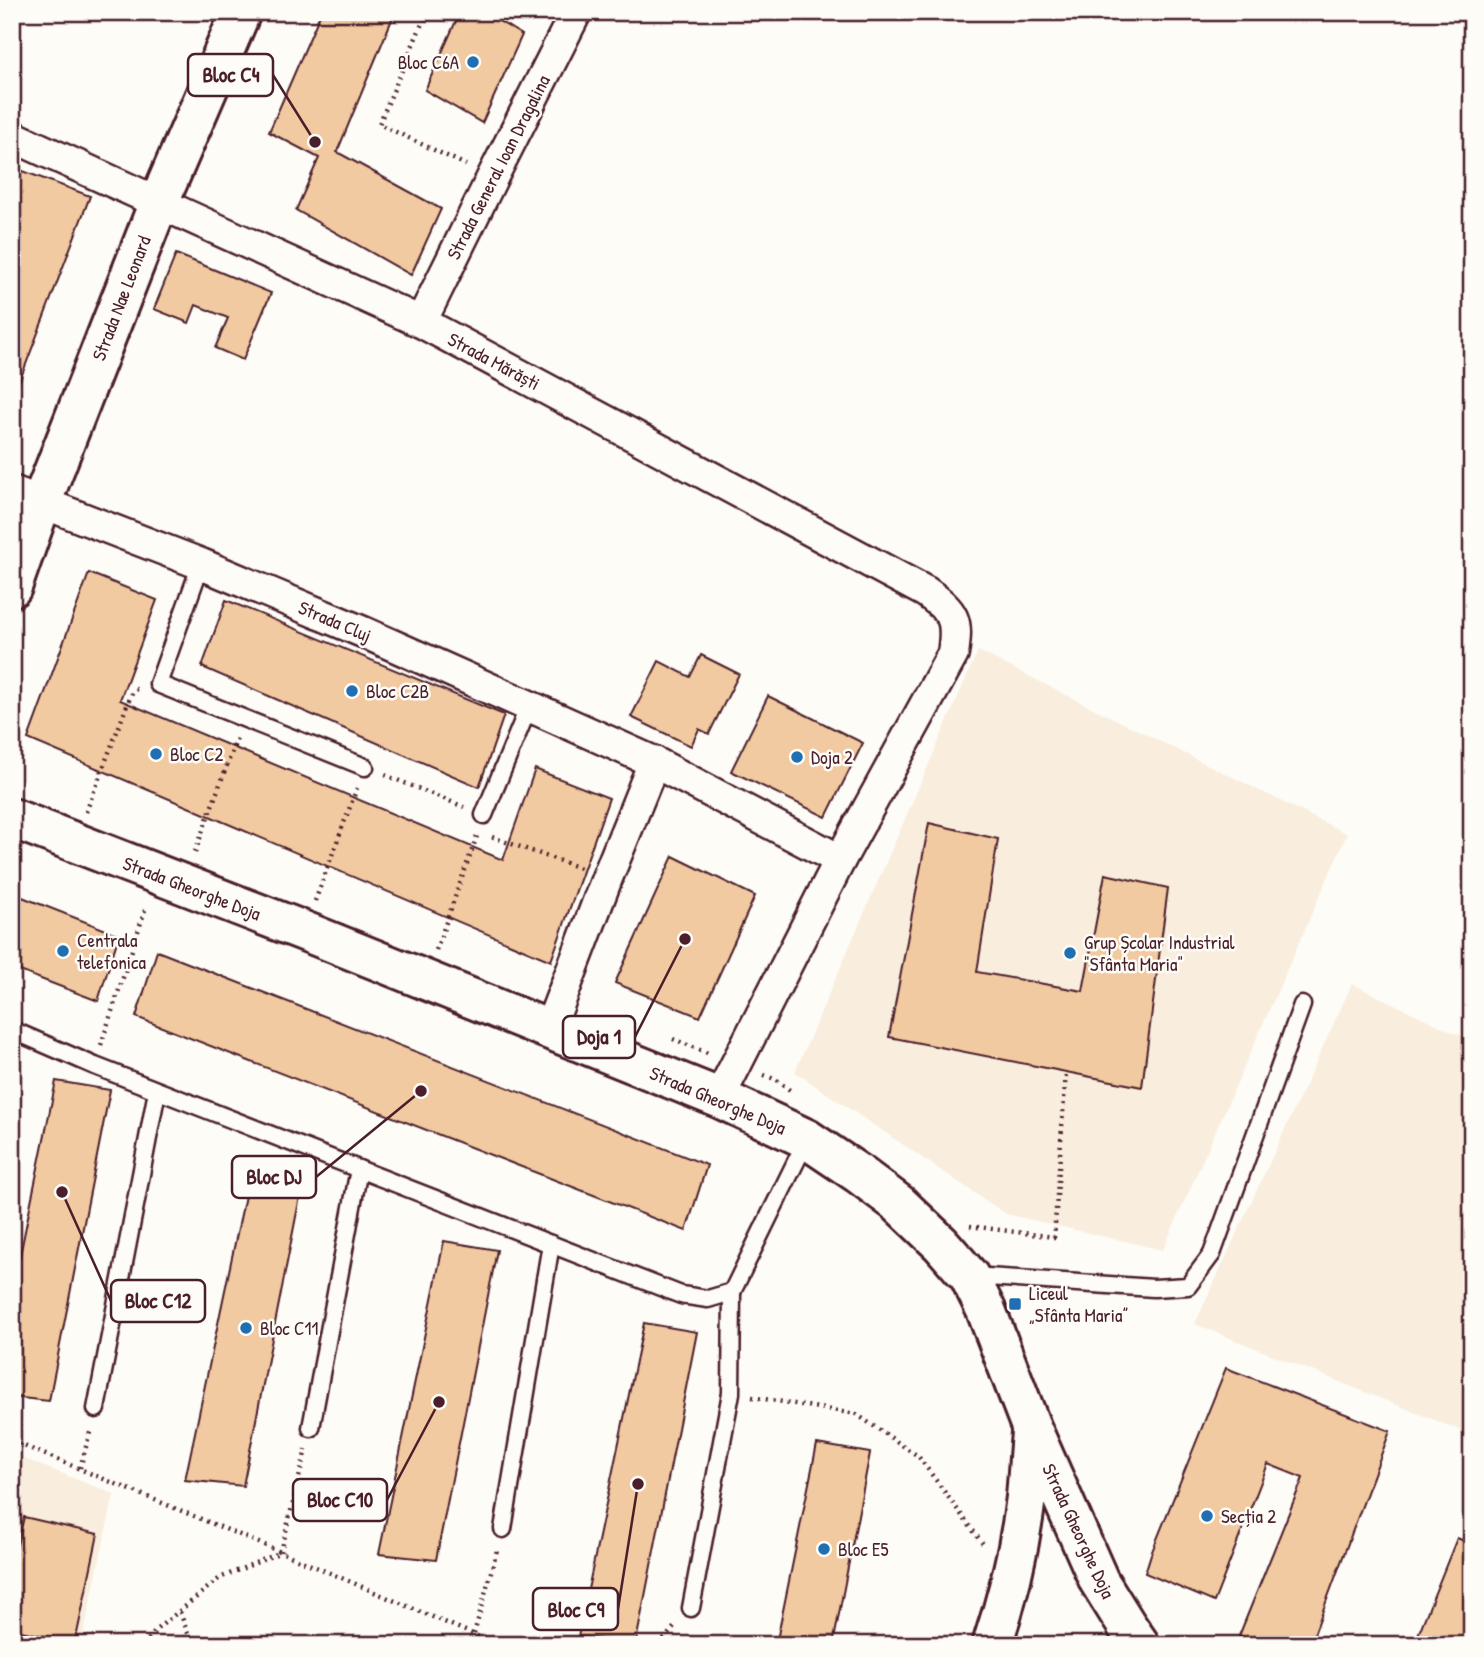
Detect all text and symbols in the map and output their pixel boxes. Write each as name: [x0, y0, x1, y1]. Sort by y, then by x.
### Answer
place label: Bloc C6A: [398, 49, 459, 75]
callout: Bloc C4: [188, 54, 273, 96]
marker: Bloc C6A: [465, 54, 481, 70]
text: Bloc C4: [202, 60, 260, 89]
street label: Strada General Ioan Dragalina: [440, 70, 556, 264]
street label: Strada Nae Leonard: [85, 231, 157, 364]
street label: Strada Mărăști: [443, 326, 545, 396]
street label: Strada Cluj: [295, 594, 375, 648]
place label: Bloc C2B: [366, 678, 429, 704]
marker: Bloc C2B: [344, 683, 360, 699]
place label: Bloc C2: [170, 741, 223, 767]
place label: Doja 2: [811, 744, 853, 770]
marker: Bloc C2: [148, 746, 164, 762]
marker: Doja 2: [789, 749, 805, 765]
street label: Strada Gheorghe Doja: [119, 850, 265, 926]
place label: Centrala telefonica: [77, 927, 146, 975]
place label: Grup Școlar Industrial "Sfânta Maria": [1084, 929, 1235, 977]
marker: Centrala telefonica: [55, 943, 71, 959]
marker: Grup Școlar Industrial "Sfânta Maria": [1062, 945, 1078, 961]
callout: Doja 1: [563, 1016, 635, 1058]
text: Doja 1: [577, 1022, 621, 1051]
street label: Strada Gheorghe Doja: [646, 1060, 791, 1141]
callout: Bloc DJ: [232, 1156, 316, 1198]
text: Bloc DJ: [246, 1162, 302, 1191]
callout: Bloc C12: [111, 1280, 205, 1322]
place label: Liceul „Sfânta Maria”: [1029, 1280, 1128, 1328]
text: Bloc C12: [125, 1286, 191, 1315]
marker: Liceul „Sfânta Maria”: [1007, 1296, 1023, 1312]
place label: Bloc C11: [260, 1315, 318, 1341]
marker: Bloc C11: [238, 1320, 254, 1336]
street label: Strada Gheorghe Doja: [1036, 1459, 1122, 1603]
callout: Bloc C10: [293, 1479, 387, 1521]
text: Bloc C10: [307, 1485, 374, 1514]
place label: Secția 2: [1221, 1503, 1276, 1529]
marker: Secția 2: [1199, 1508, 1215, 1524]
place label: Bloc E5: [838, 1536, 889, 1562]
marker: Bloc E5: [816, 1541, 832, 1557]
callout: Bloc C9: [533, 1588, 618, 1630]
text: Bloc C9: [548, 1595, 605, 1624]

